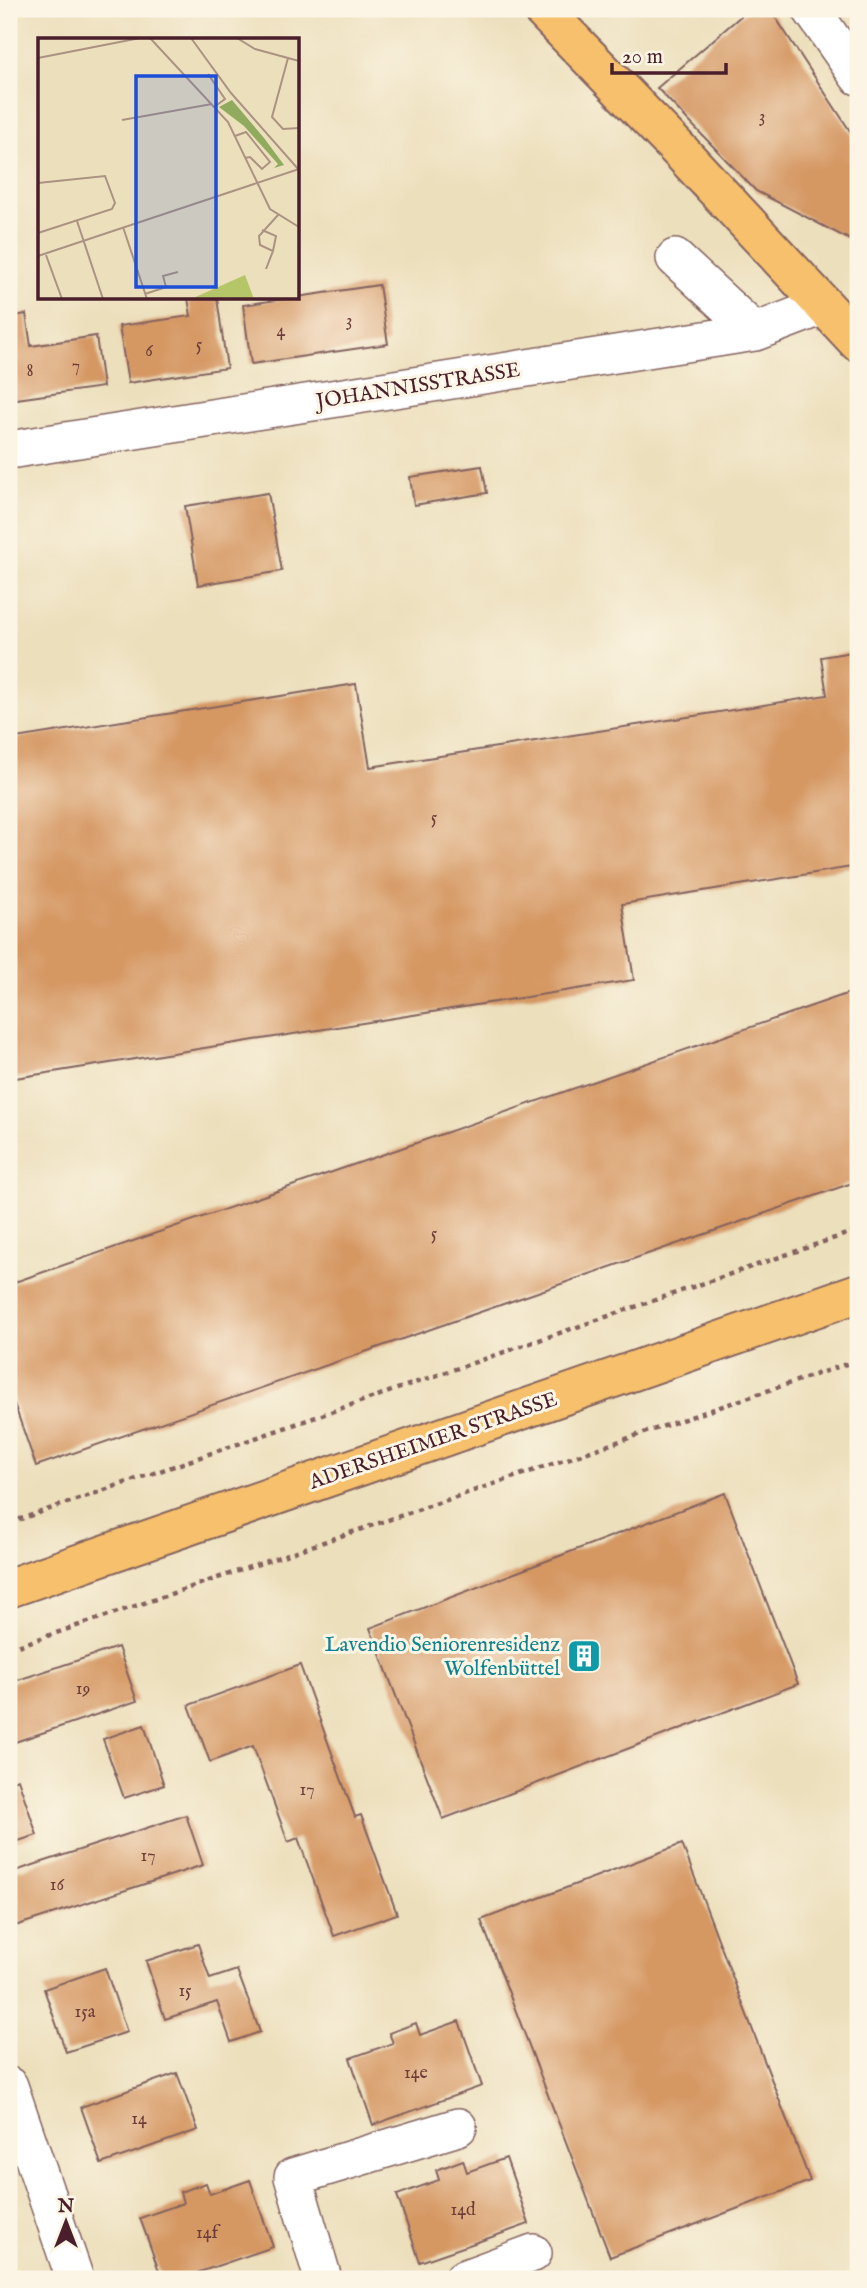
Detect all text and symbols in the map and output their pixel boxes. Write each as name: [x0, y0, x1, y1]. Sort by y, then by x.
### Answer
scale bar: [612, 32, 725, 76]
inset map: [38, 38, 299, 299]
text: 20 m: [622, 44, 663, 71]
house number: 3: [759, 106, 765, 129]
house number: 3: [346, 310, 352, 333]
house number: 4: [277, 320, 286, 343]
house number: 5: [196, 334, 203, 357]
house number: 6: [145, 340, 153, 363]
house number: 7: [72, 355, 80, 378]
street label: JOHANNISSTRASSE: [312, 357, 522, 416]
house number: 8: [26, 360, 34, 383]
house number: 5: [431, 807, 438, 830]
house number: 5: [431, 1223, 438, 1246]
street label: ADERSHEIMER STRASSE: [305, 1386, 561, 1497]
place label: Lavendio Seniorenresidenz Wolfenbüttel: [325, 1632, 560, 1683]
building icon: Lavendio Seniorenresidenz Wolfenbüttel: [565, 1637, 603, 1675]
house number: 19: [76, 1678, 90, 1701]
house number: 17: [299, 1779, 315, 1802]
house number: 17: [140, 1845, 156, 1868]
house number: 16: [50, 1874, 65, 1897]
house number: 15: [178, 1980, 192, 2003]
house number: 15a: [74, 2001, 96, 2024]
house number: 14e: [404, 2062, 428, 2085]
house number: 14: [131, 2108, 147, 2131]
north arrow: [32, 2186, 102, 2256]
text: N: [57, 2195, 75, 2219]
house number: 14d: [450, 2199, 476, 2222]
house number: 14f: [196, 2222, 221, 2245]

